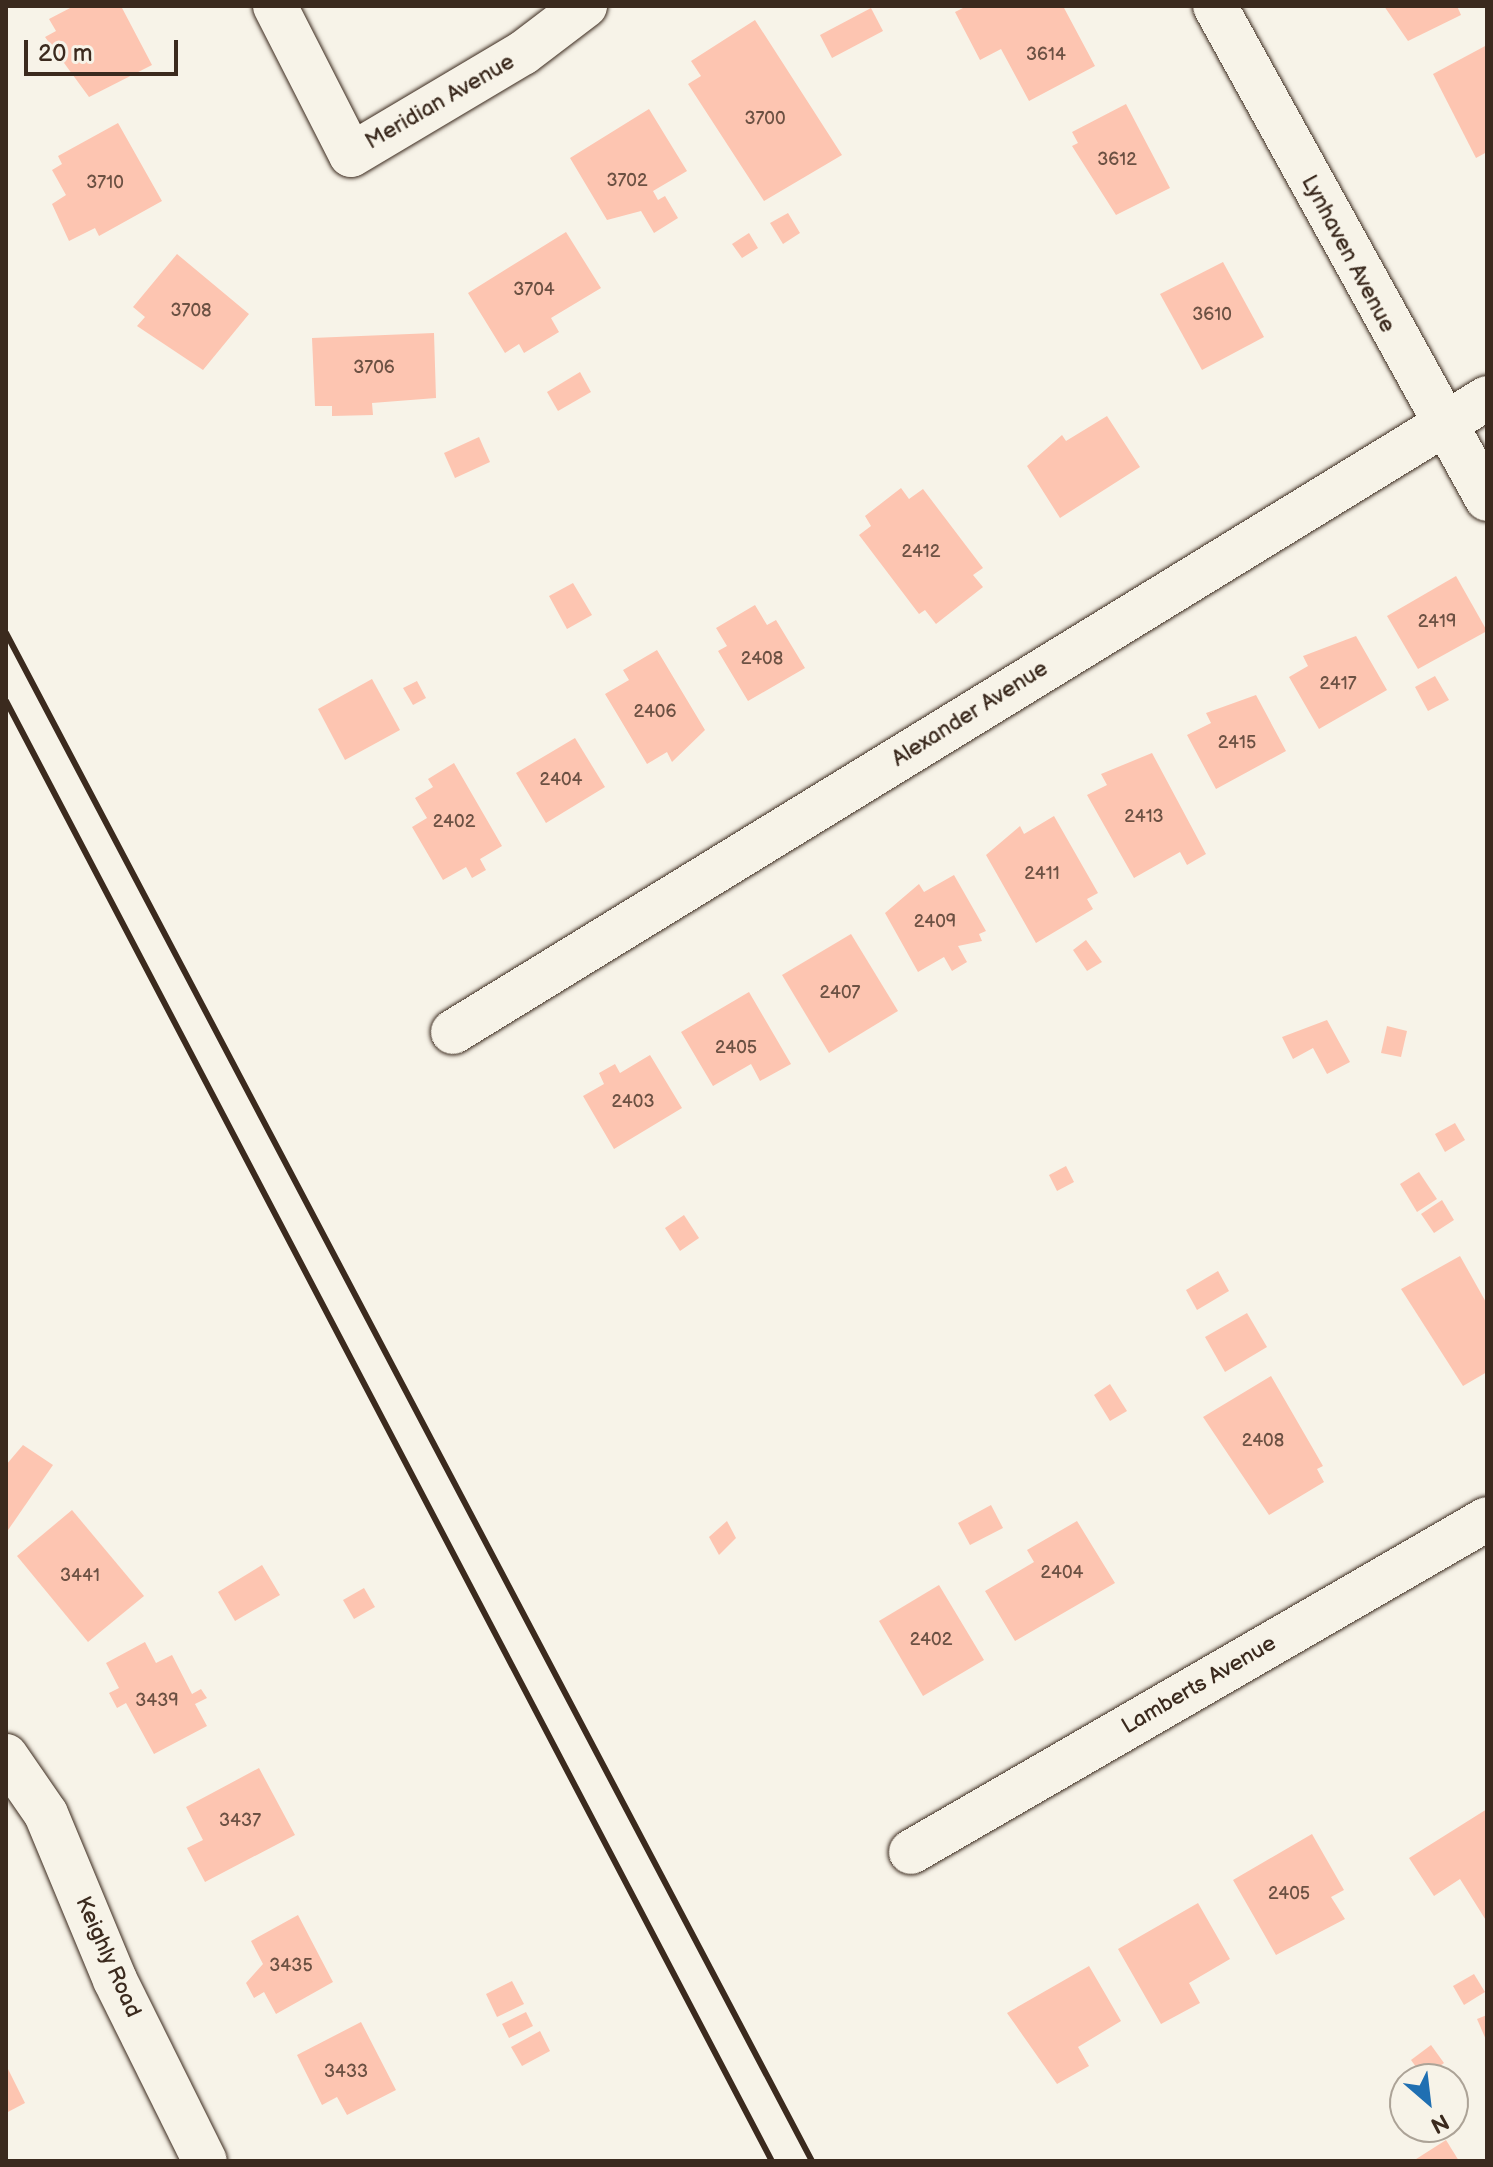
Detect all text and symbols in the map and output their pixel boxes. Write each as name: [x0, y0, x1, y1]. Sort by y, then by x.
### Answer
scale bar: [28, 24, 182, 74]
text: 20 m: [38, 39, 93, 68]
house number: 3614: [1026, 44, 1066, 66]
street label: Meridian Avenue: [361, 49, 519, 155]
house number: 3700: [744, 108, 786, 130]
house number: 3612: [1097, 149, 1137, 171]
house number: 3702: [606, 170, 648, 192]
street label: Lynhaven Avenue: [1295, 171, 1401, 337]
house number: 3710: [86, 172, 124, 194]
house number: 3704: [513, 279, 555, 301]
house number: 3708: [171, 300, 211, 322]
house number: 3610: [1192, 304, 1232, 326]
house number: 3706: [353, 357, 395, 379]
house number: 2412: [902, 541, 940, 563]
house number: 2419: [1418, 611, 1456, 633]
house number: 2408: [741, 648, 783, 670]
street label: Alexander Avenue: [887, 655, 1053, 773]
house number: 2417: [1319, 673, 1357, 695]
house number: 2406: [634, 701, 676, 723]
house number: 2415: [1218, 732, 1256, 754]
house number: 2404: [540, 769, 582, 791]
house number: 2413: [1124, 806, 1164, 828]
house number: 2402: [433, 811, 475, 833]
house number: 2411: [1024, 863, 1060, 885]
house number: 2409: [914, 911, 956, 933]
house number: 2407: [820, 982, 860, 1004]
house number: 2405: [715, 1037, 757, 1059]
house number: 2403: [612, 1091, 654, 1113]
house number: 2408: [1242, 1430, 1284, 1452]
house number: 2404: [1041, 1562, 1083, 1584]
house number: 3441: [60, 1565, 100, 1587]
house number: 2402: [910, 1629, 952, 1651]
street label: Lamberts Avenue: [1117, 1630, 1281, 1740]
house number: 3439: [135, 1690, 179, 1712]
house number: 3437: [219, 1810, 261, 1832]
house number: 2405: [1268, 1883, 1310, 1905]
street label: Keighly Road: [69, 1892, 147, 2022]
house number: 3435: [269, 1955, 313, 1977]
house number: 3433: [324, 2061, 368, 2083]
north arrow: [1389, 2063, 1469, 2143]
text: N: [1426, 2107, 1453, 2139]

